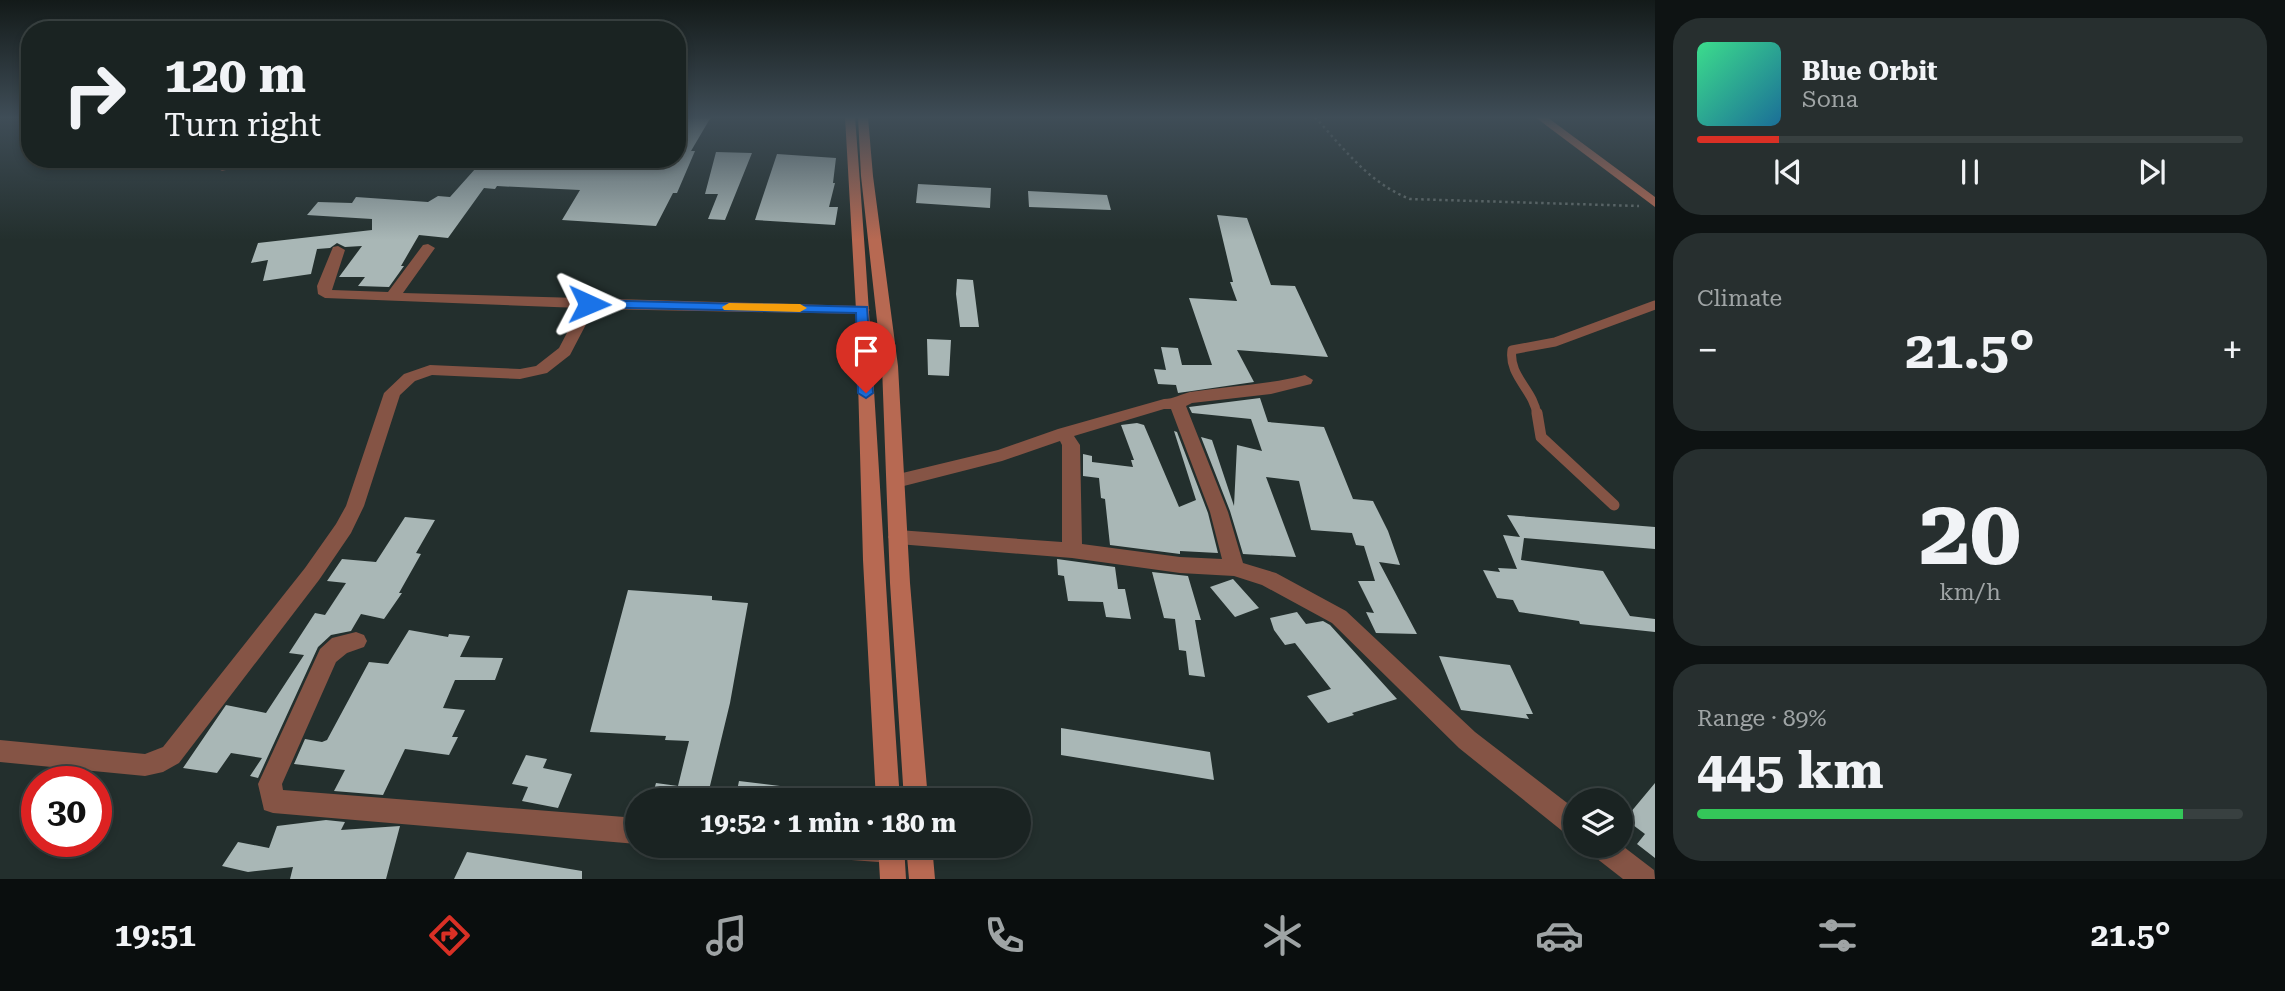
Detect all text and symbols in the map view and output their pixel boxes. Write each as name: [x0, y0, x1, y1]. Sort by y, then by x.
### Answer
text: 120 m: [164, 47, 306, 104]
icon: right: [49, 49, 140, 140]
text: Blue Orbit: [1802, 56, 1938, 86]
text: Sona: [1802, 86, 1858, 113]
text: Turn right: [164, 106, 321, 144]
icon: previous: [1769, 153, 1807, 191]
icon: pause: [1951, 153, 1989, 191]
icon: next: [2133, 153, 2171, 191]
position arrow: [552, 267, 626, 341]
text: Climate: [1697, 285, 1782, 312]
text: 21.5°: [1905, 320, 2035, 381]
pin: [836, 321, 896, 393]
text: −: [1697, 328, 1718, 372]
text: +: [2222, 328, 2243, 372]
icon: arrive: [847, 332, 885, 370]
text: 20: [1919, 480, 2021, 586]
text: km/h: [1939, 579, 2001, 606]
text: Range · 89%: [1697, 705, 1826, 732]
text: 445 km: [1697, 740, 1884, 801]
speed limit sign: 30: [21, 766, 112, 857]
map controls: [1563, 788, 1633, 858]
button: layers: [1563, 788, 1633, 858]
text: 19:52 · 1 min · 180 m: [700, 808, 956, 838]
icon: directions: [425, 911, 474, 960]
icon: music: [702, 911, 751, 960]
icon: phone: [980, 911, 1029, 960]
icon: climate: [1258, 911, 1307, 960]
icon: car: [1535, 911, 1584, 960]
icon: filters: [1813, 911, 1862, 960]
text: 19:51: [114, 916, 196, 954]
text: 21.5°: [2091, 916, 2171, 954]

